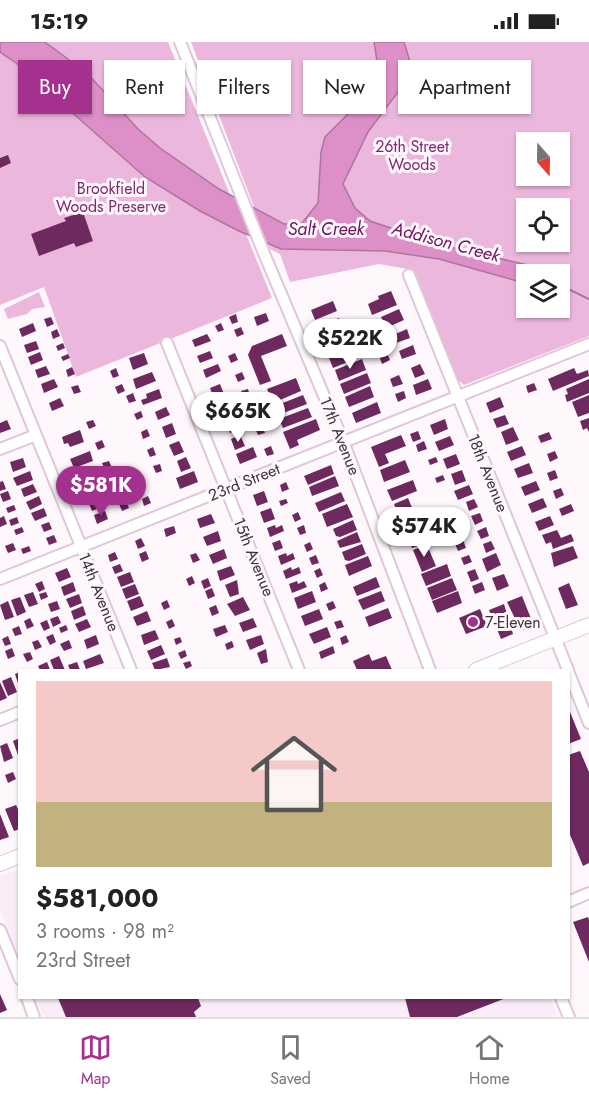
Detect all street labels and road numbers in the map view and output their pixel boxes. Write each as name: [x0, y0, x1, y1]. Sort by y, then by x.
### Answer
street label: 17th Avenue: [314, 393, 366, 479]
street label: 18th Avenue: [462, 430, 514, 516]
street label: 23rd Street: [205, 457, 283, 507]
street label: 15th Avenue: [228, 514, 280, 600]
street label: 14th Avenue: [73, 549, 125, 635]

